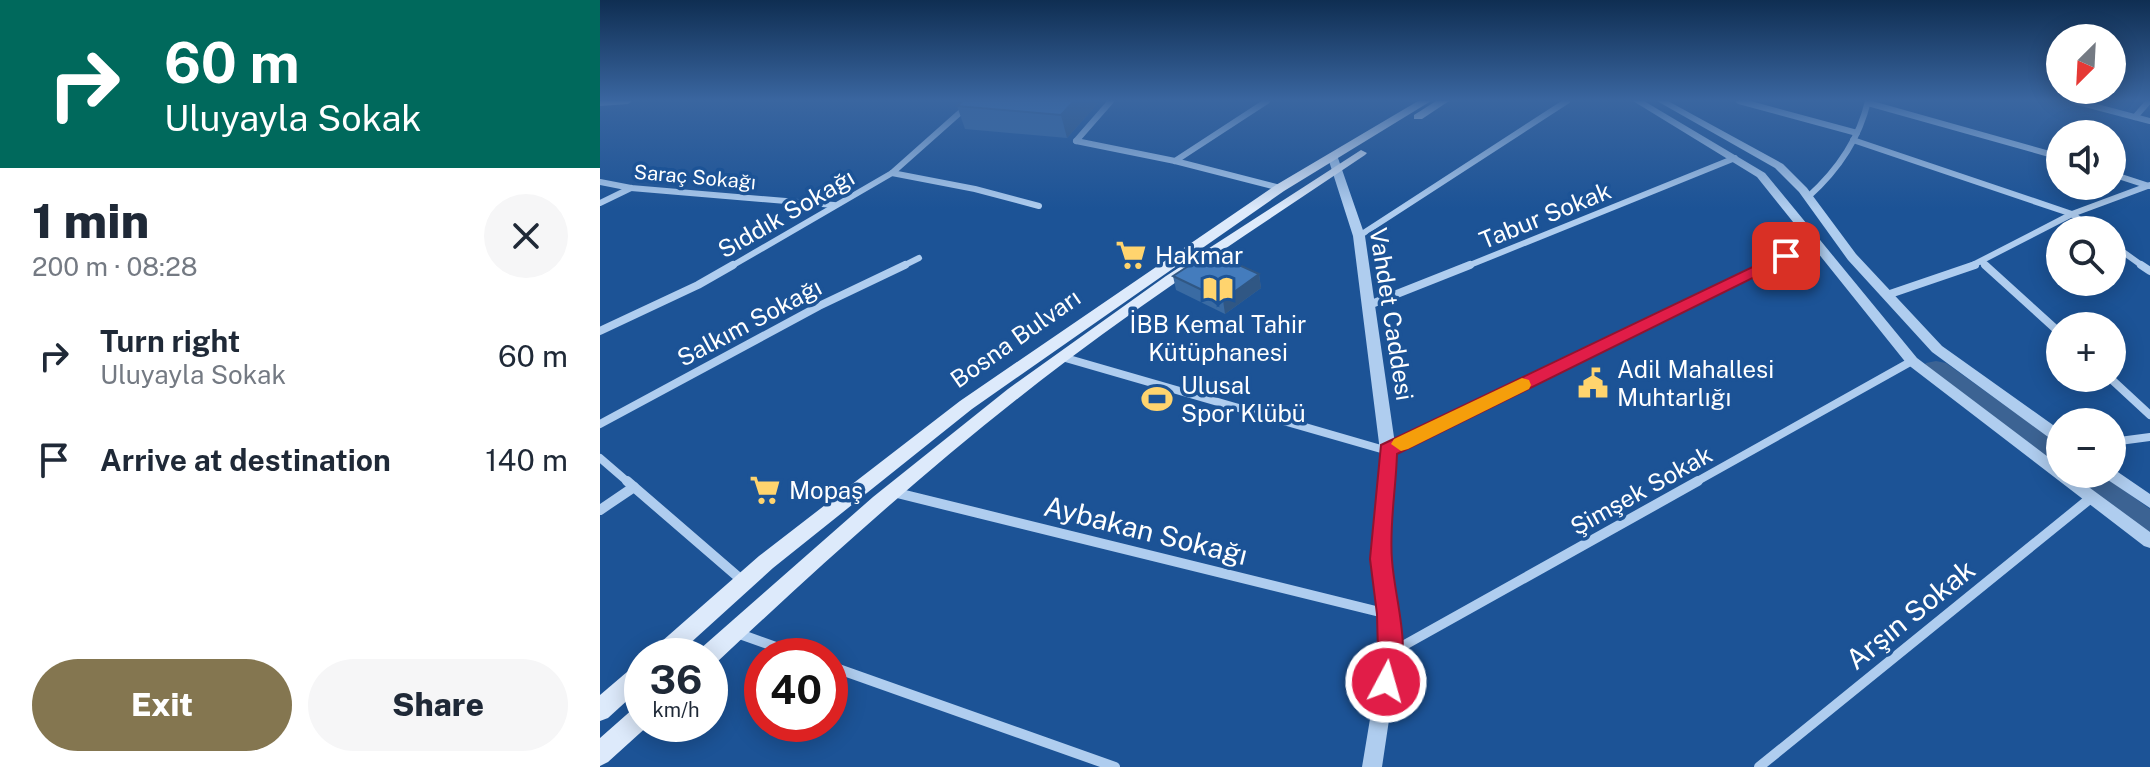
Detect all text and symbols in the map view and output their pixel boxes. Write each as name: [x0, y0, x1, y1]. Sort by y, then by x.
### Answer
north arrow: [2046, 24, 2126, 104]
map controls: [2046, 24, 2126, 488]
text: 60 m: [164, 30, 300, 96]
icon: right: [32, 32, 136, 136]
text: Uluyayla Sokak: [164, 97, 422, 139]
button: sound: [2046, 120, 2126, 200]
street label: Saraç Sokağı: [633, 160, 757, 194]
street label: Sıddık Sokağı: [713, 163, 859, 263]
street label: Tabur Sokak: [1475, 176, 1615, 254]
text: 1 min: [32, 192, 149, 249]
button: close: [484, 194, 568, 278]
button: search: [2046, 216, 2126, 296]
pin: [1752, 222, 1820, 290]
street label: Vahdet Caddesi: [1365, 226, 1419, 402]
icon: arrive: [1764, 234, 1808, 278]
supermarket icon: Hakmar: [1114, 238, 1148, 272]
place label: Hakmar: [1155, 241, 1243, 269]
text: 200 m · 08:28: [32, 251, 198, 282]
street label: Salkım Sokağı: [672, 272, 826, 372]
library icon: İBB Kemal Tahir Kütüphanesi: [1201, 272, 1235, 306]
street label: Bosna Bulvarı: [945, 283, 1085, 393]
place label: İBB Kemal Tahir Kütüphanesi: [1130, 310, 1306, 366]
button: +: [2046, 312, 2126, 392]
text: Turn right: [100, 323, 240, 359]
icon: right: [32, 334, 76, 378]
text: 60 m: [498, 338, 568, 374]
place label: Adil Mahallesi Muhtarlığı: [1617, 355, 1774, 411]
text: Uluyayla Sokak: [100, 359, 286, 390]
public building icon: Adil Mahallesi Muhtarlığı: [1576, 366, 1610, 400]
place label: Ulusal Spor Klübü: [1181, 371, 1306, 427]
sports icon: Ulusal Spor Klübü: [1140, 382, 1174, 416]
button: −: [2046, 408, 2126, 488]
icon: arrive: [32, 438, 76, 482]
street label: Şimşek Sokak: [1565, 440, 1717, 540]
text: Arrive at destination: [100, 442, 391, 478]
text: 140 m: [485, 442, 568, 478]
supermarket icon: Mopaş: [748, 473, 782, 507]
place label: Mopaş: [789, 476, 863, 504]
street label: Aybakan Sokağı: [1041, 489, 1251, 571]
street label: Arşın Sokak: [1839, 552, 1981, 676]
speed limit sign: 40: [744, 638, 848, 742]
position arrow: [1344, 640, 1428, 724]
text: 36: [650, 656, 702, 703]
button: Exit: [32, 659, 292, 751]
button: Share: [308, 659, 568, 751]
text: km/h: [652, 698, 700, 722]

